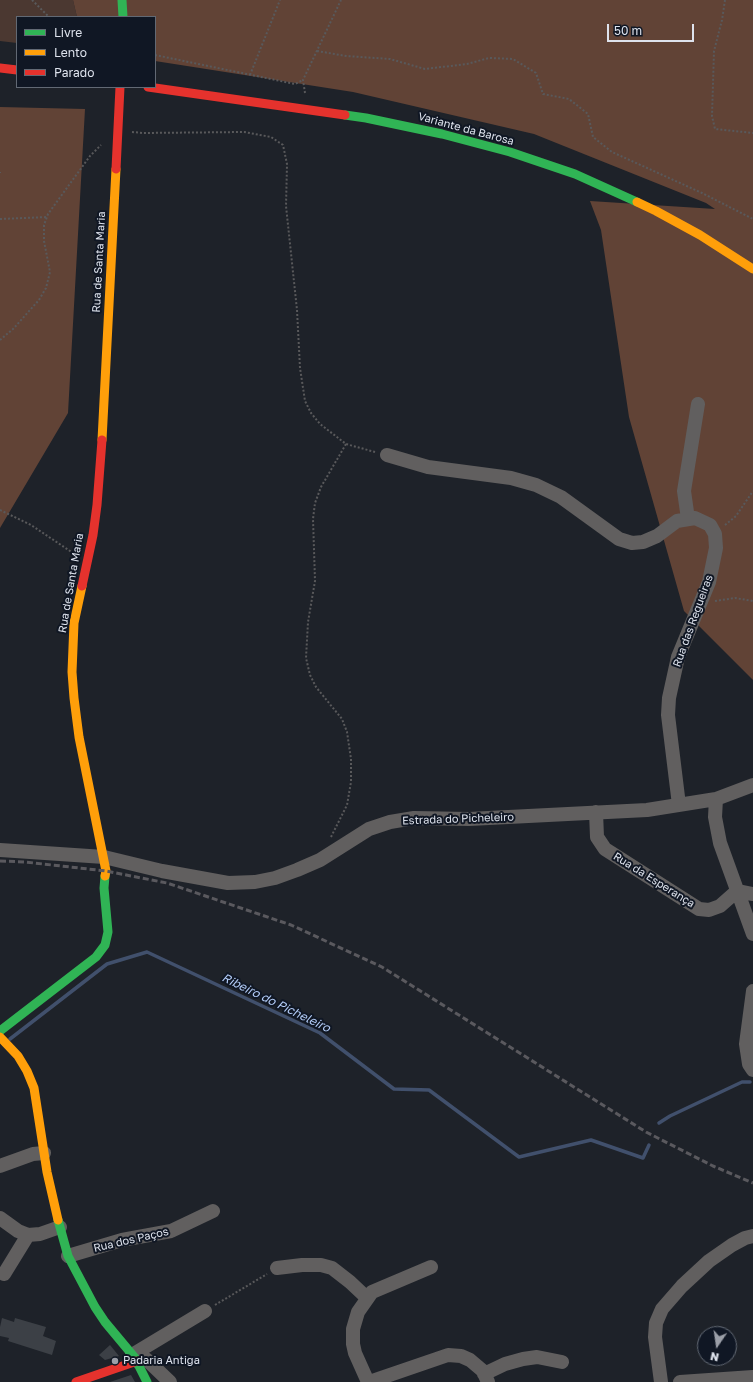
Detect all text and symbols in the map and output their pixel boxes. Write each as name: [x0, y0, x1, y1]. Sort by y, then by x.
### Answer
legend: [16, 16, 156, 88]
scale bar: [609, 16, 696, 42]
text: 50 m: [614, 23, 642, 38]
text: Livre: [54, 25, 82, 40]
text: Lento: [54, 45, 87, 60]
text: Parado: [54, 65, 94, 80]
street label: Variante da Barosa: [417, 110, 515, 148]
street label: Rua de Santa Maria: [90, 211, 108, 313]
street label: Rua de Santa Maria: [56, 532, 86, 634]
street label: Rua das Regueiras: [670, 573, 716, 669]
street label: Estrada do Picheleiro: [402, 810, 514, 828]
street label: Rua da Esperança: [611, 850, 697, 910]
water label: Ribeiro do Picheleiro: [219, 970, 333, 1036]
street label: Rua dos Paços: [92, 1225, 170, 1255]
north arrow: [697, 1326, 737, 1366]
text: N: [709, 1350, 720, 1364]
place label: Padaria Antiga: [123, 1354, 200, 1368]
marker: Padaria Antiga: [110, 1356, 120, 1366]

